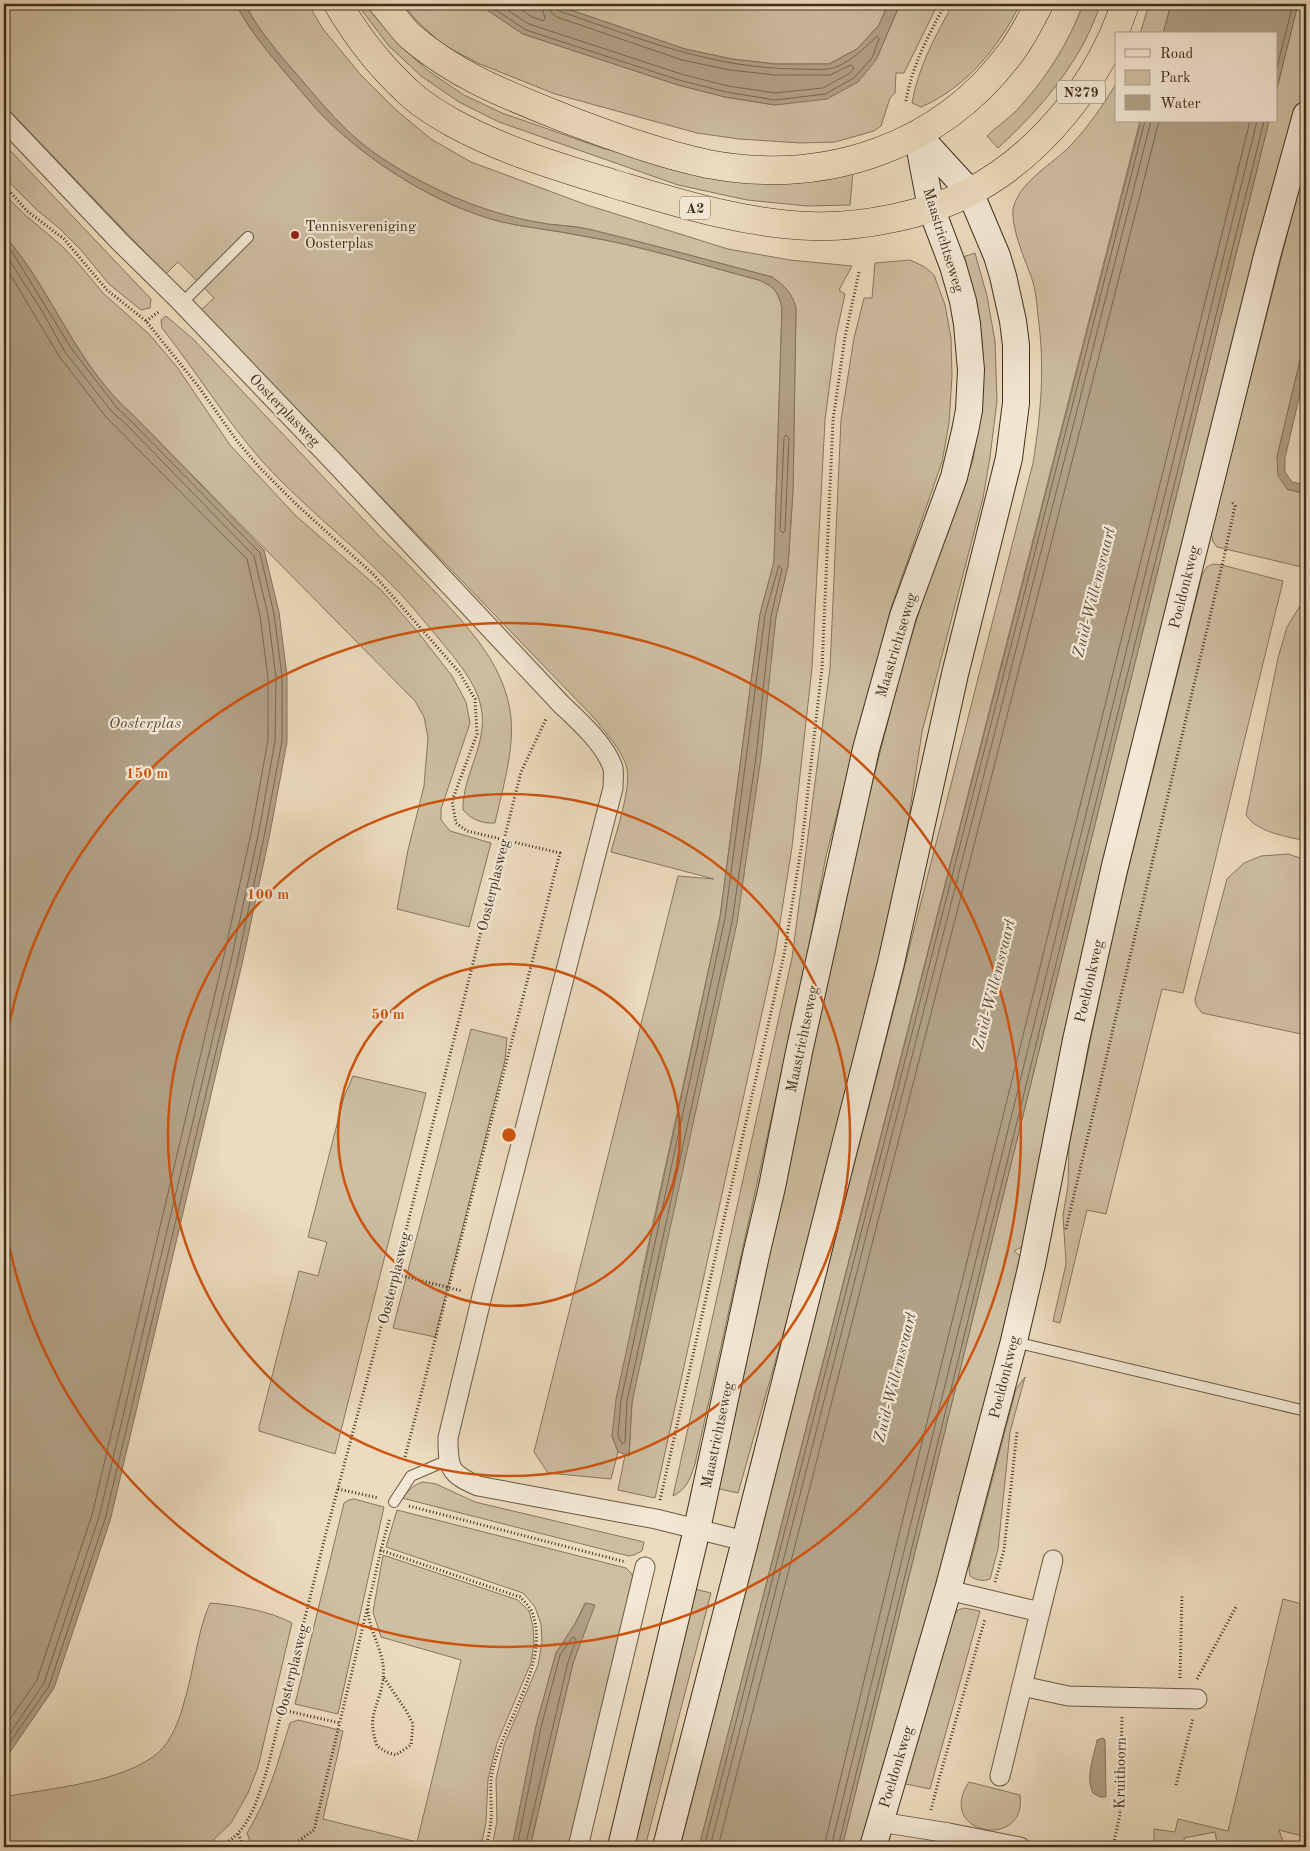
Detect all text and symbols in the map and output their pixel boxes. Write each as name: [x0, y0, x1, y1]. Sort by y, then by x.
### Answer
legend: [1115, 32, 1278, 122]
text: Road: [1160, 47, 1194, 62]
text: Park: [1160, 71, 1191, 86]
road number: N279: [1057, 80, 1105, 104]
text: Water: [1160, 97, 1201, 112]
street label: Maastrichtseweg: [920, 186, 966, 295]
road number: A2: [680, 197, 710, 220]
place label: Tennisvereniging Oosterplas: [305, 220, 416, 252]
marker: Tennisvereniging Oosterplas: [289, 229, 301, 241]
street label: Oosterplasweg: [246, 372, 322, 450]
water label: Zuid-Willemsvaart: [1071, 525, 1119, 659]
street label: Poeldonkweg: [1168, 544, 1203, 630]
street label: Maastrichtseweg: [874, 591, 920, 700]
water label: Oosterplas: [109, 716, 182, 732]
text: 150 m: [126, 767, 168, 782]
street label: Oosterplasweg: [476, 838, 513, 933]
text: 100 m: [247, 888, 289, 903]
water label: Zuid-Willemsvaart: [971, 917, 1019, 1051]
street label: Poeldonkweg: [1074, 938, 1107, 1024]
street label: Maastrichtseweg: [785, 985, 822, 1094]
text: 50 m: [371, 1008, 405, 1023]
centre of rings: [500, 1126, 518, 1144]
street label: Oosterplasweg: [377, 1231, 414, 1326]
water label: Zuid-Willemsvaart: [872, 1310, 920, 1444]
street label: Poeldonkweg: [988, 1334, 1023, 1420]
street label: Maastrichtseweg: [700, 1381, 737, 1490]
street label: Oosterplasweg: [275, 1623, 312, 1718]
street label: Poeldonkweg: [878, 1725, 917, 1810]
street label: Kruithoorn: [1113, 1737, 1130, 1809]

